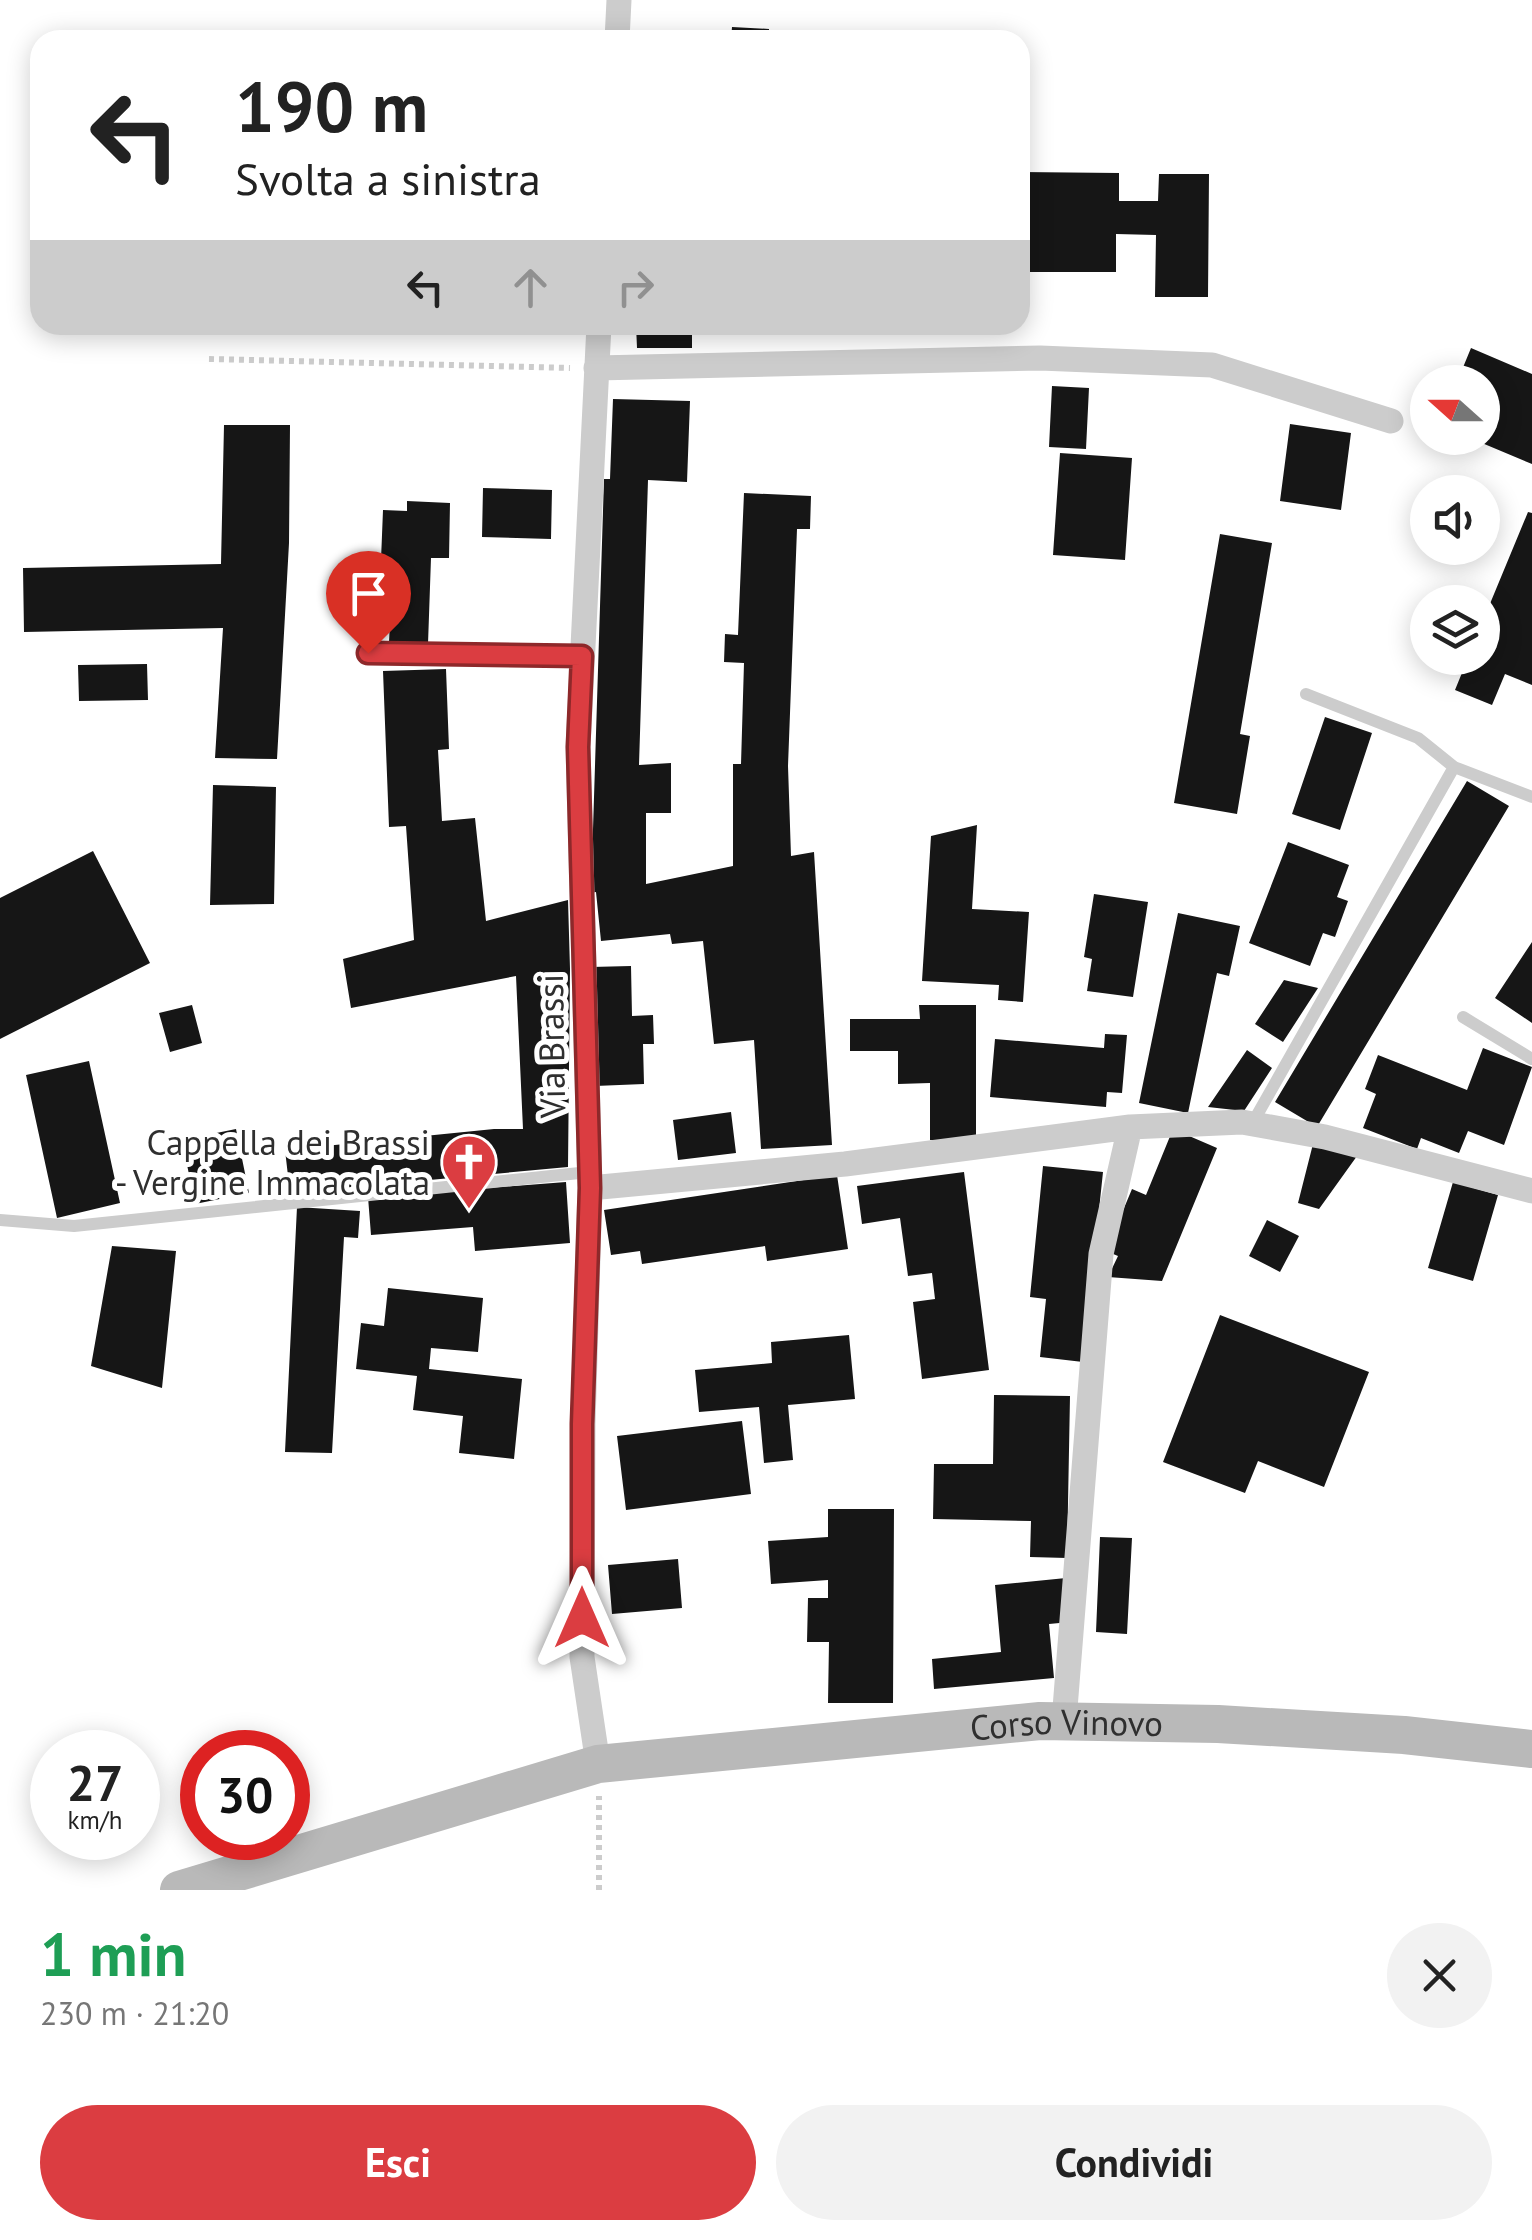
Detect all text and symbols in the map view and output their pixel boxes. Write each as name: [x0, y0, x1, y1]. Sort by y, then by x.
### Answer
text: 190 m: [235, 61, 428, 151]
icon: left: [70, 70, 200, 200]
text: Svolta a sinistra: [235, 149, 541, 207]
icon: left: [398, 260, 453, 315]
icon: ahead: [503, 260, 558, 315]
icon: right: [608, 260, 663, 315]
north arrow: [1410, 365, 1500, 455]
map controls: [1410, 365, 1500, 675]
button: sound: [1410, 475, 1500, 565]
pin: [326, 551, 411, 654]
icon: arrive: [341, 566, 396, 621]
button: layers: [1410, 585, 1500, 675]
street label: Via Brassi: [527, 973, 575, 1120]
place label: Cappella dei Brassi - Vergine Immacolata: [115, 1119, 430, 1205]
church icon: Cappella dei Brassi - Vergine Immacolata: [439, 1132, 499, 1211]
position arrow: [530, 1566, 634, 1670]
street label: Corso Vinovo: [968, 1698, 1163, 1751]
speed limit sign: 30: [180, 1730, 310, 1860]
text: 27: [67, 1750, 123, 1815]
text: km/h: [68, 1804, 122, 1836]
text: 1 min: [40, 1915, 186, 1993]
button: close: [1387, 1923, 1492, 2028]
text: 230 m · 21:20: [40, 1992, 229, 2034]
button: Esci: [40, 2105, 756, 2220]
button: Condividi: [776, 2105, 1492, 2220]

